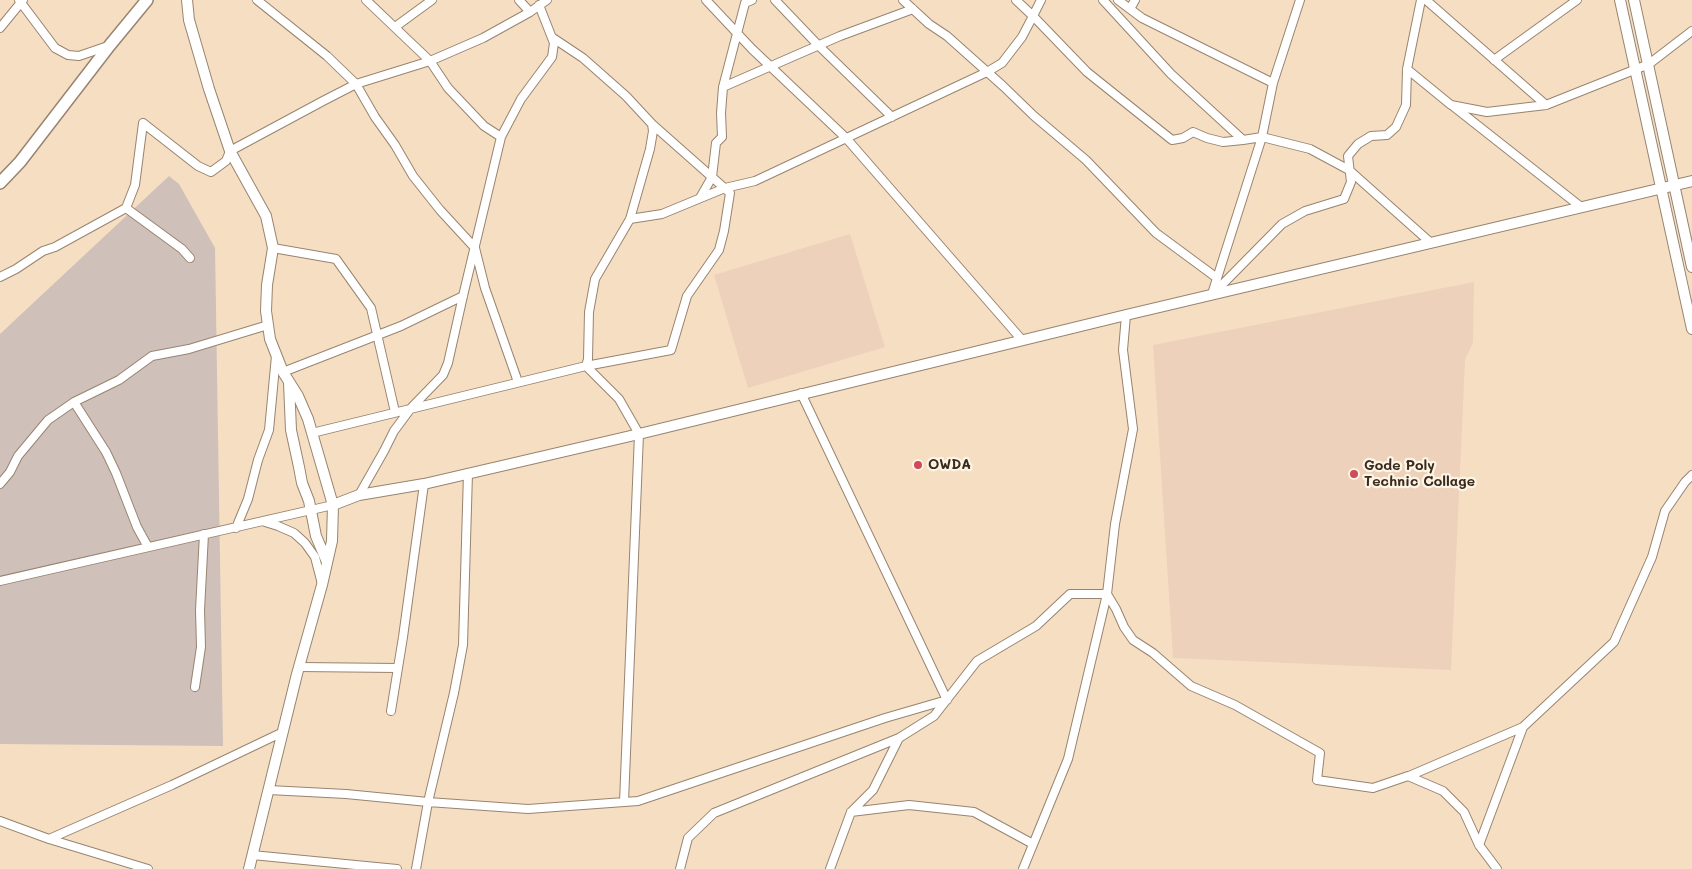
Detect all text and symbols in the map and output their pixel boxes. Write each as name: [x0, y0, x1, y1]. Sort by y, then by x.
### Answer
place label: OWDA: [928, 457, 971, 473]
place label: Gode Poly Technic Collage: [1364, 458, 1475, 491]
marker: OWDA: [912, 459, 924, 471]
marker: Gode Poly Technic Collage: [1348, 468, 1360, 480]

